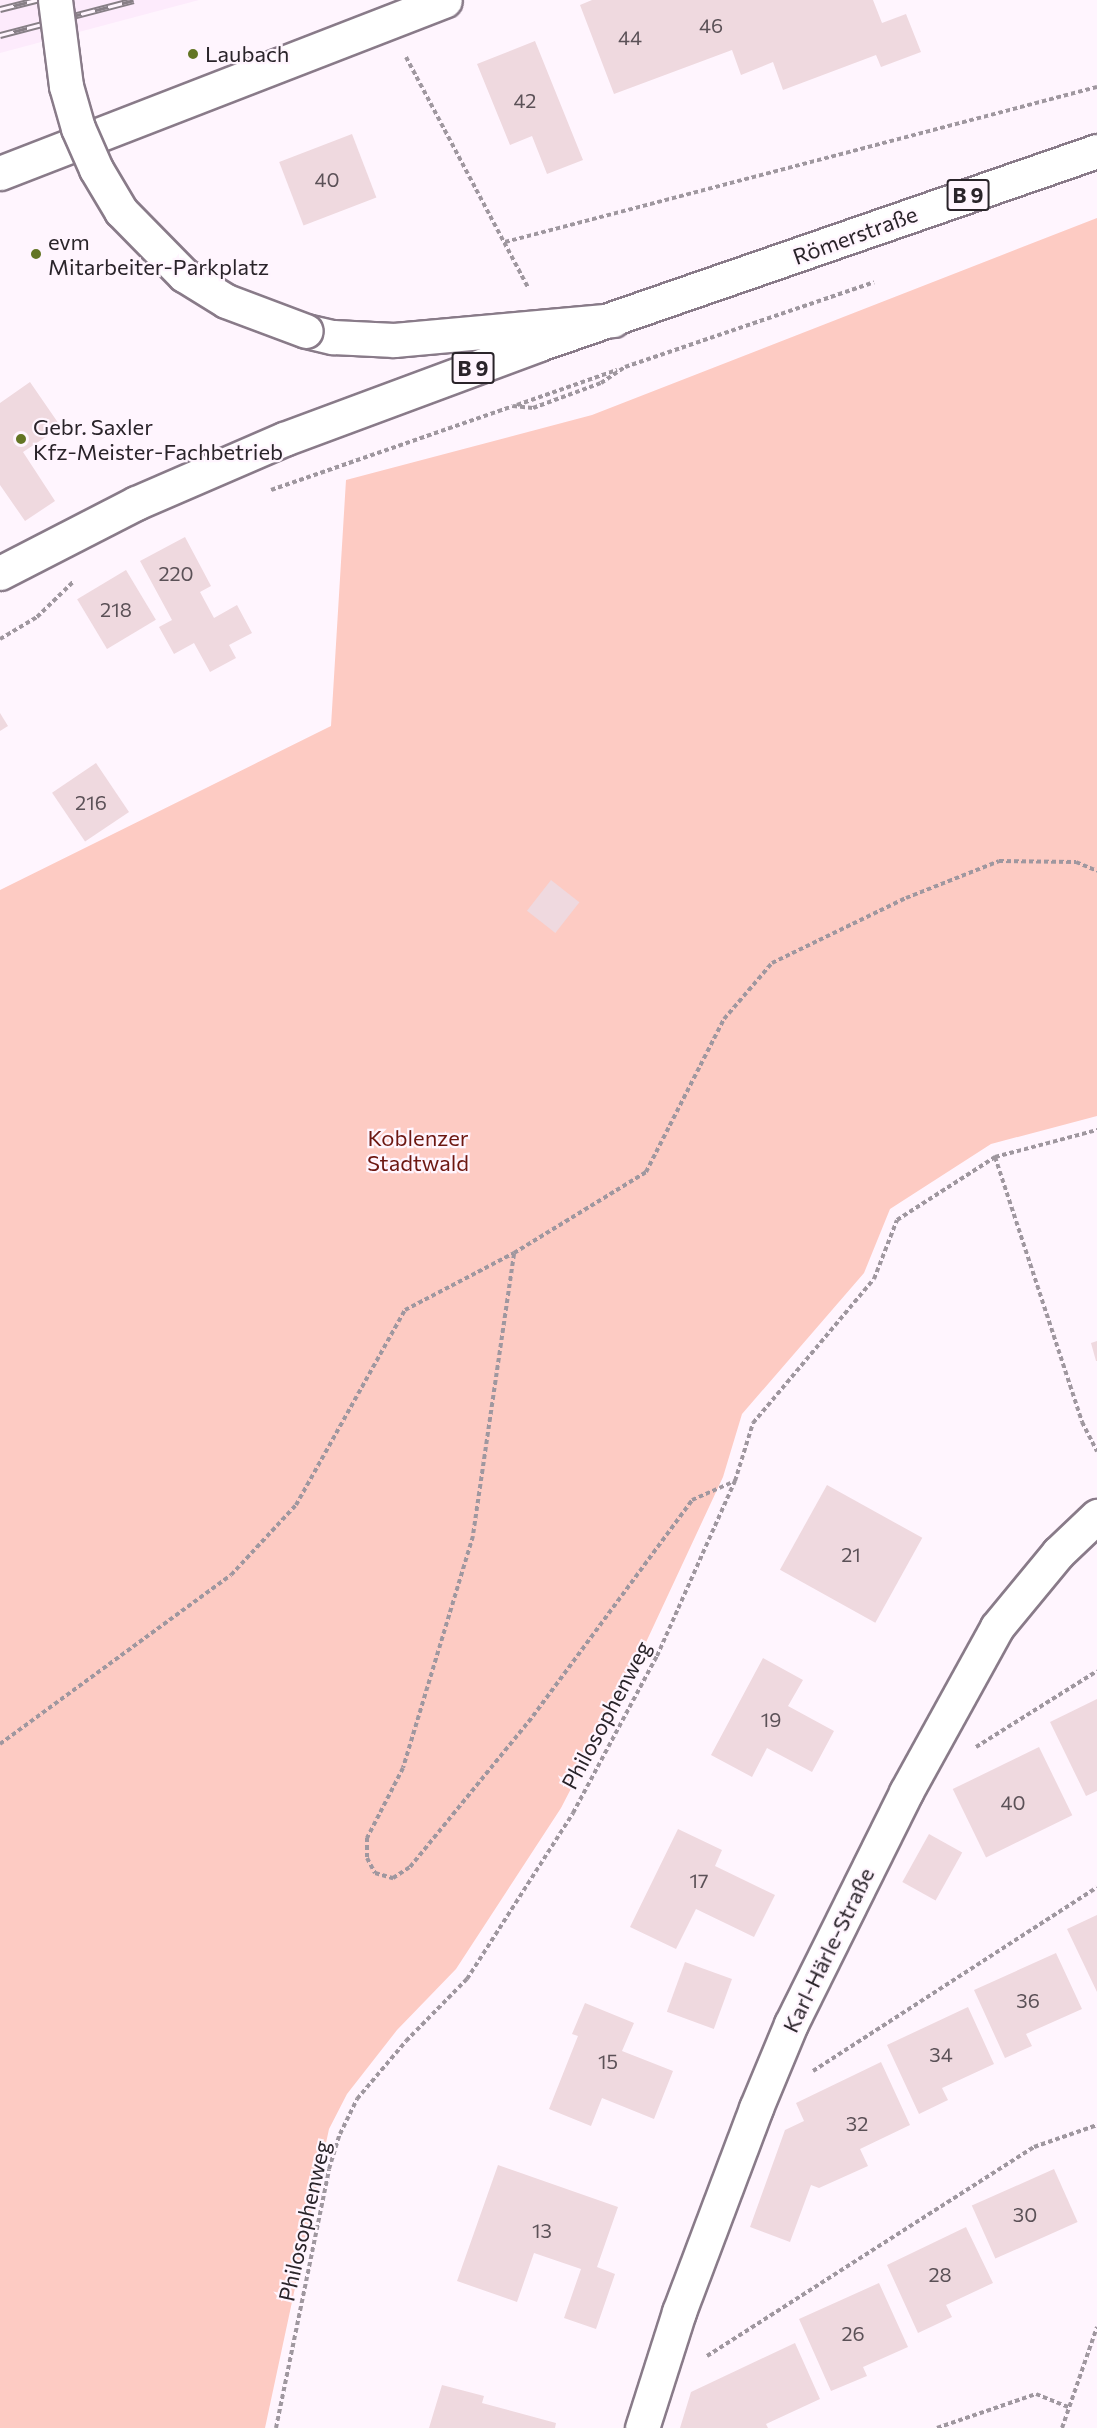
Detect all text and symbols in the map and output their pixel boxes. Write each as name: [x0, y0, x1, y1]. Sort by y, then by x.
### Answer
house number: 46: [699, 13, 723, 37]
house number: 44: [618, 25, 642, 49]
place label: Laubach: [205, 41, 289, 67]
marker: Laubach: [186, 47, 200, 61]
house number: 42: [514, 88, 536, 112]
house number: 40: [314, 167, 340, 191]
road number: B 9: [946, 177, 990, 213]
street label: Römerstraße: [789, 200, 921, 270]
place label: evm Mitarbeiter-Parkplatz: [48, 228, 269, 280]
marker: evm Mitarbeiter-Parkplatz: [29, 247, 43, 261]
road number: B 9: [450, 350, 496, 386]
place label: Gebr. Saxler Kfz-Meister-Fachbetrieb: [33, 413, 283, 464]
marker: Gebr. Saxler Kfz-Meister-Fachbetrieb: [14, 432, 28, 446]
house number: 220: [158, 561, 194, 585]
house number: 218: [100, 597, 132, 621]
house number: 216: [75, 790, 107, 814]
park label: Koblenzer Stadtwald: [367, 1124, 469, 1176]
house number: 21: [841, 1542, 861, 1566]
street label: Philosophenweg: [556, 1636, 656, 1794]
house number: 19: [761, 1707, 781, 1731]
house number: 40: [1000, 1790, 1026, 1814]
street label: Karl-Härle-Straße: [777, 1863, 879, 2037]
house number: 17: [689, 1868, 709, 1892]
house number: 36: [1016, 1988, 1040, 2012]
house number: 34: [929, 2042, 953, 2066]
house number: 15: [598, 2049, 618, 2073]
house number: 32: [846, 2111, 868, 2135]
street label: Philosophenweg: [273, 2138, 335, 2304]
house number: 30: [1013, 2202, 1037, 2226]
house number: 13: [532, 2218, 552, 2242]
house number: 28: [928, 2262, 952, 2286]
house number: 26: [841, 2321, 865, 2345]

